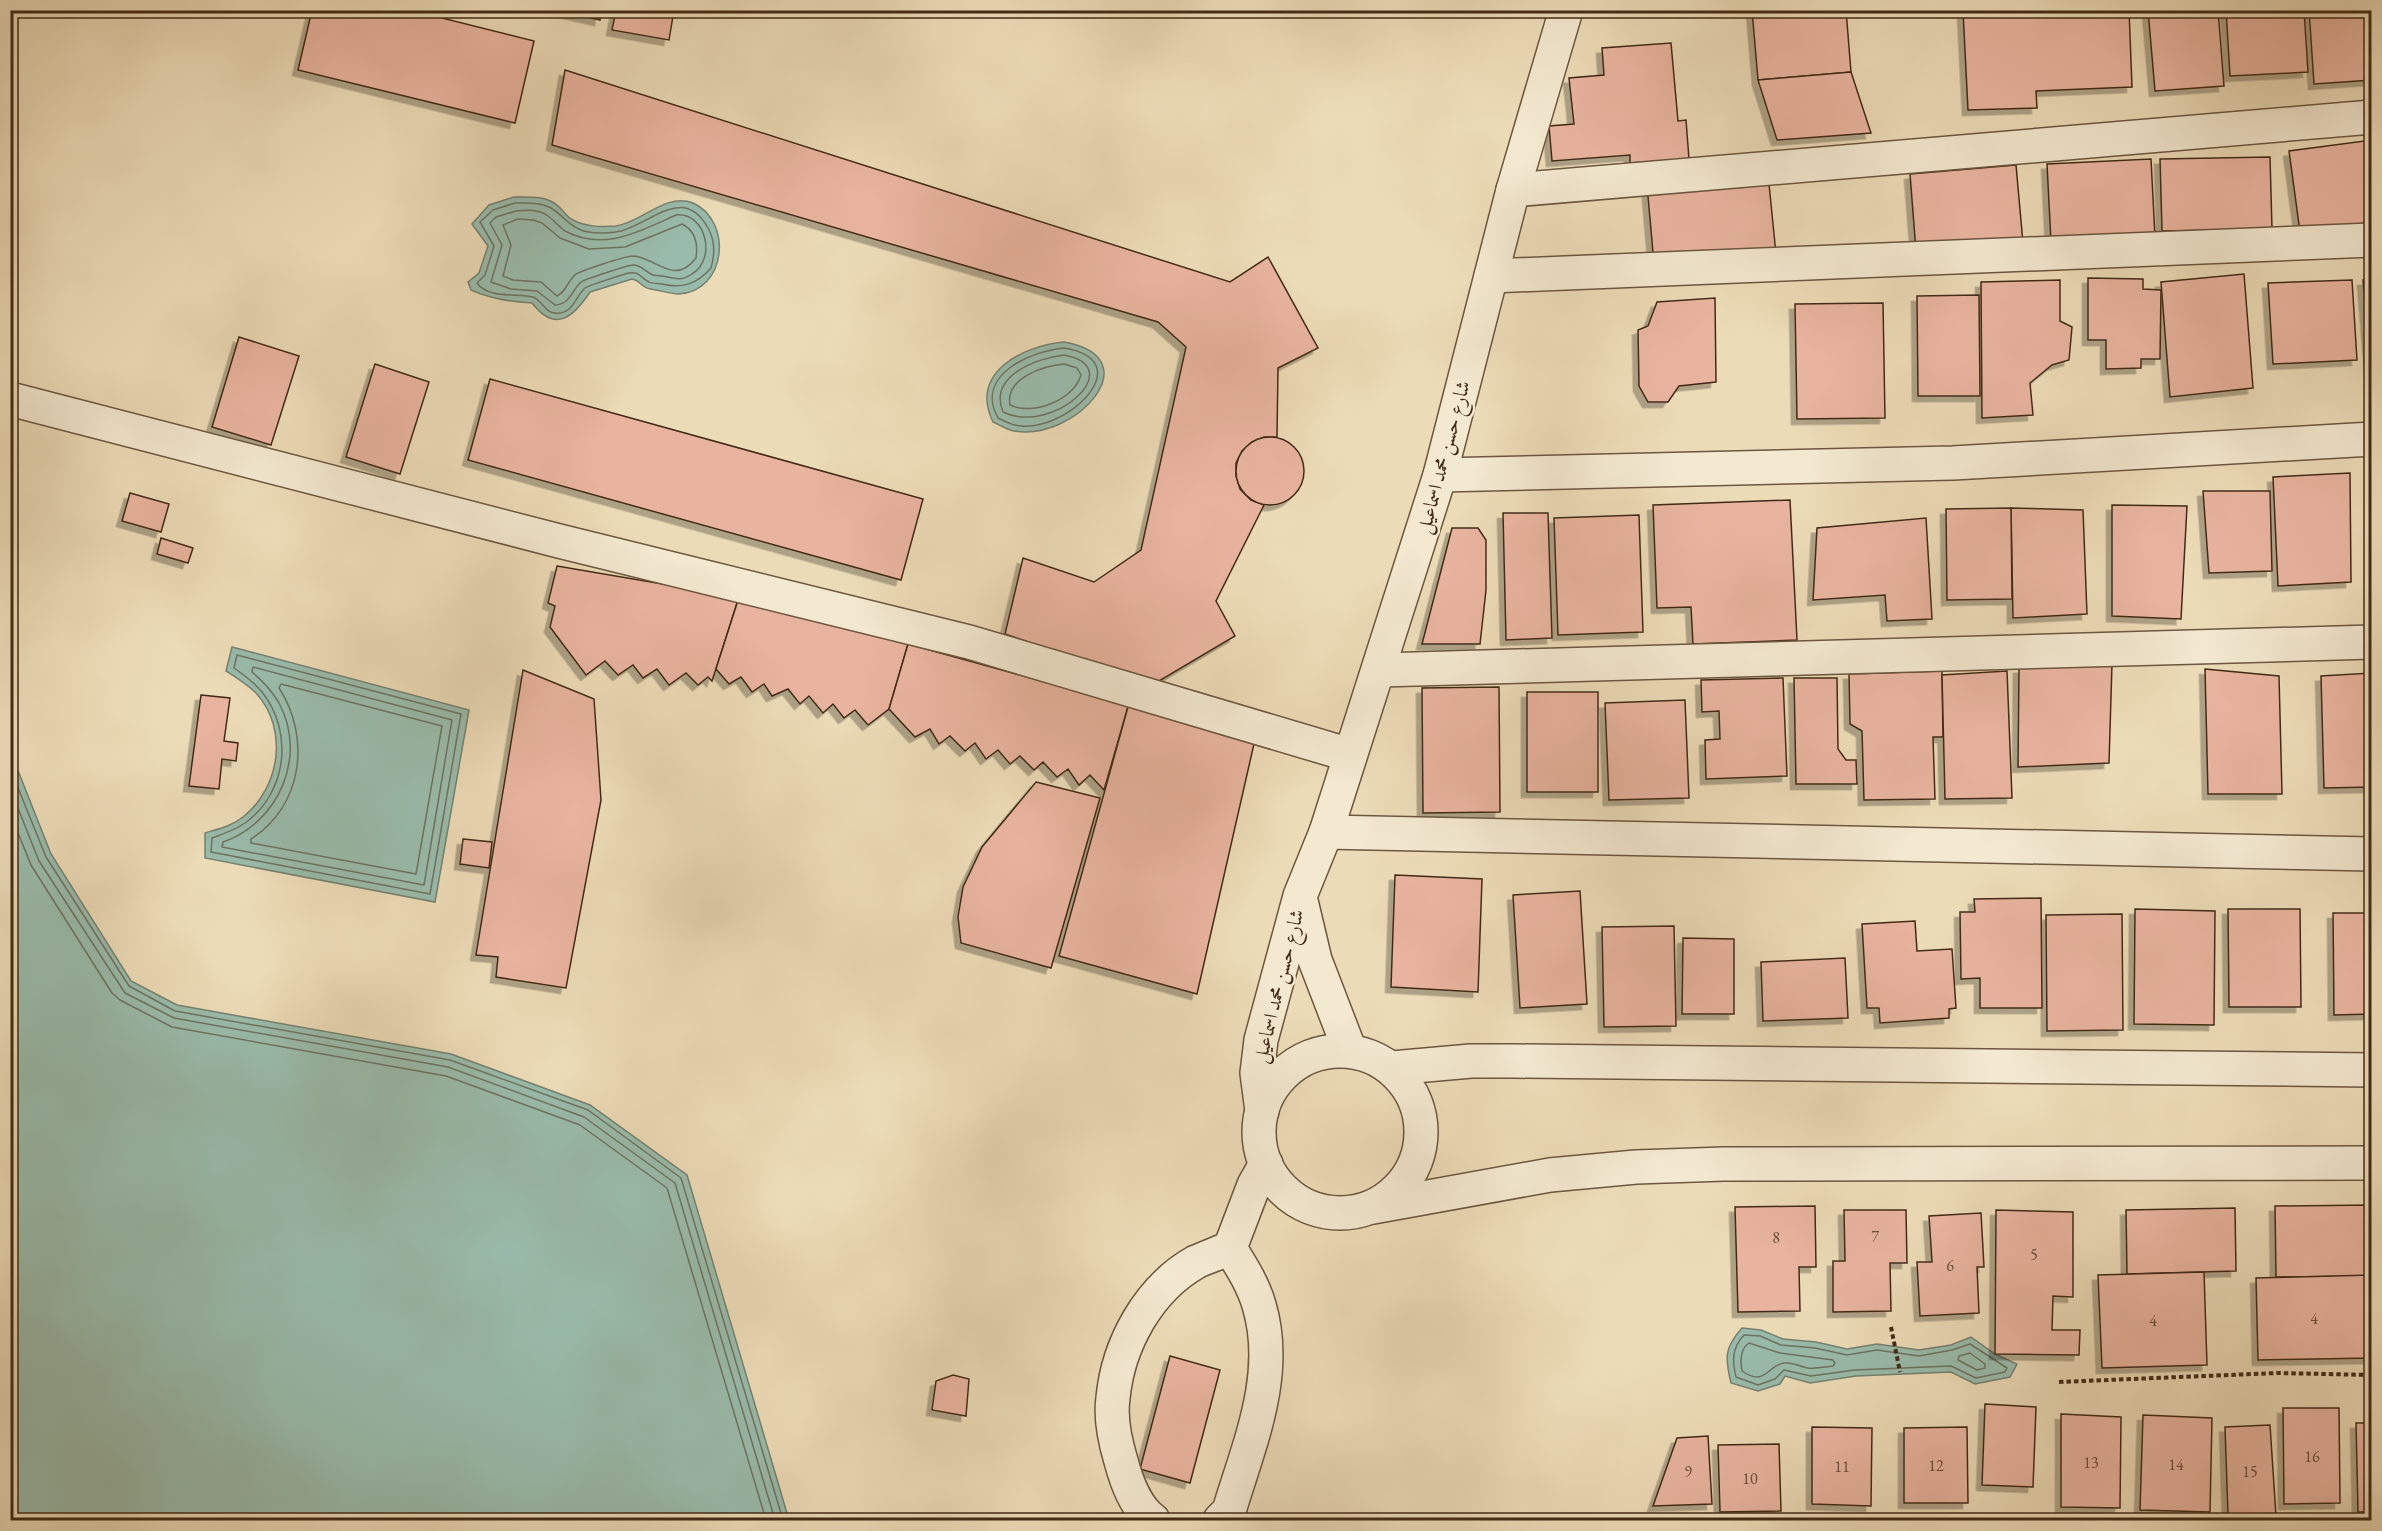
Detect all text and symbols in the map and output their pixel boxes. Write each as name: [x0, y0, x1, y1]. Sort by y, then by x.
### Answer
street label: شارع حسن محمد اسماعيل: [1410, 377, 1481, 538]
street label: شارع حسن محمد اسماعيل: [1246, 906, 1315, 1067]
house number: 7: [1871, 1226, 1879, 1247]
house number: 8: [1772, 1227, 1780, 1248]
house number: 5: [2030, 1244, 2038, 1265]
house number: 6: [1946, 1255, 1954, 1276]
house number: 4: [2310, 1308, 2318, 1329]
house number: 4: [2149, 1310, 2157, 1331]
house number: 16: [2304, 1446, 2320, 1467]
house number: 13: [2083, 1452, 2099, 1473]
house number: 14: [2168, 1454, 2184, 1475]
house number: 12: [1928, 1455, 1944, 1476]
house number: 11: [1834, 1456, 1850, 1477]
house number: 9: [1684, 1461, 1692, 1482]
house number: 15: [2242, 1461, 2258, 1482]
house number: 10: [1742, 1468, 1758, 1489]

